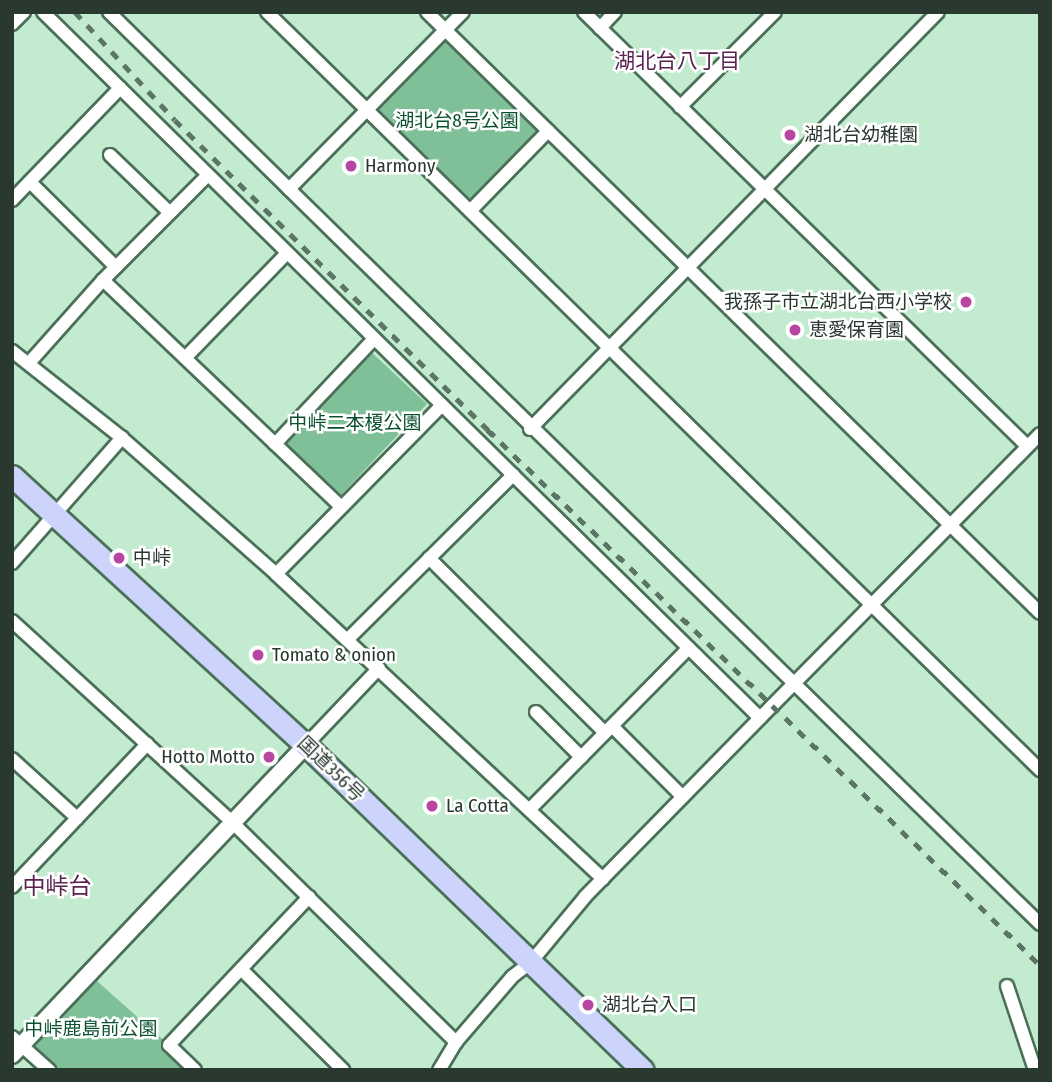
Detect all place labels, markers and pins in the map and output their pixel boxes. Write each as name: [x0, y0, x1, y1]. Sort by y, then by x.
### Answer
place label: 湖北台幼稚園: [804, 124, 918, 146]
marker: 湖北台幼稚園: [782, 127, 798, 143]
place label: Harmony: [365, 155, 435, 177]
marker: Harmony: [343, 158, 359, 174]
place label: 我孫子市立湖北台西小学校: [724, 291, 952, 313]
marker: 我孫子市立湖北台西小学校: [958, 294, 974, 310]
place label: 恵愛保育園: [809, 319, 904, 341]
marker: 恵愛保育園: [787, 322, 803, 338]
place label: 中峠: [133, 547, 171, 569]
marker: 中峠: [111, 550, 127, 566]
place label: Tomato & onion: [272, 644, 396, 666]
marker: Tomato & onion: [250, 647, 266, 663]
place label: Hotto Motto: [161, 746, 255, 768]
marker: Hotto Motto: [261, 749, 277, 765]
place label: La Cotta: [446, 795, 509, 817]
marker: La Cotta: [424, 798, 440, 814]
place label: 湖北台入口: [602, 994, 697, 1016]
marker: 湖北台入口: [580, 997, 596, 1013]

